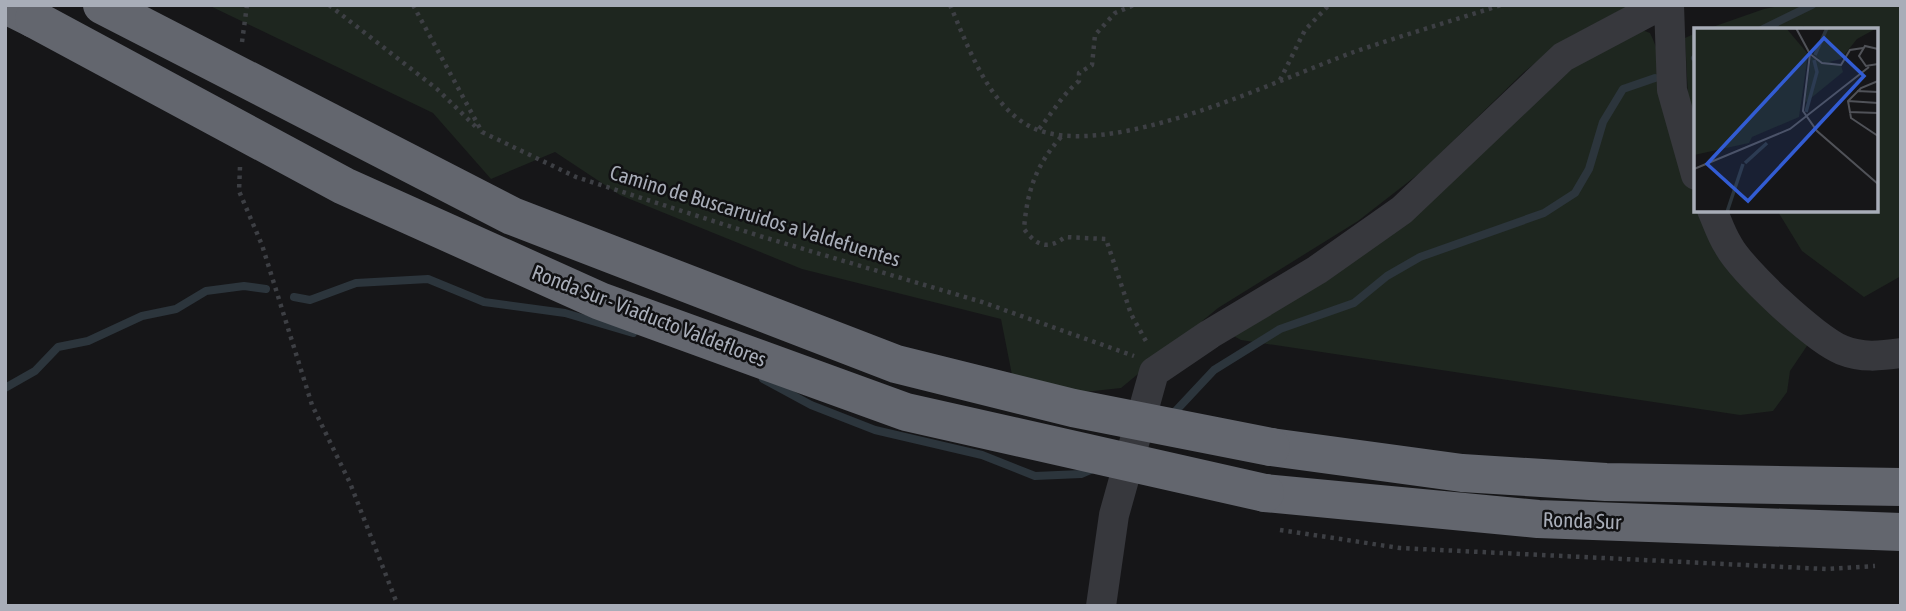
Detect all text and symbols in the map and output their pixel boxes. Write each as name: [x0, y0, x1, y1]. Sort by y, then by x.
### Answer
inset map: [1694, 28, 1878, 212]
street label: Camino de Buscarruidos a Valdefuentes: [607, 159, 903, 271]
street label: Ronda Sur - Viaducto Valdeflores: [529, 259, 770, 371]
street label: Ronda Sur: [1542, 507, 1622, 533]

